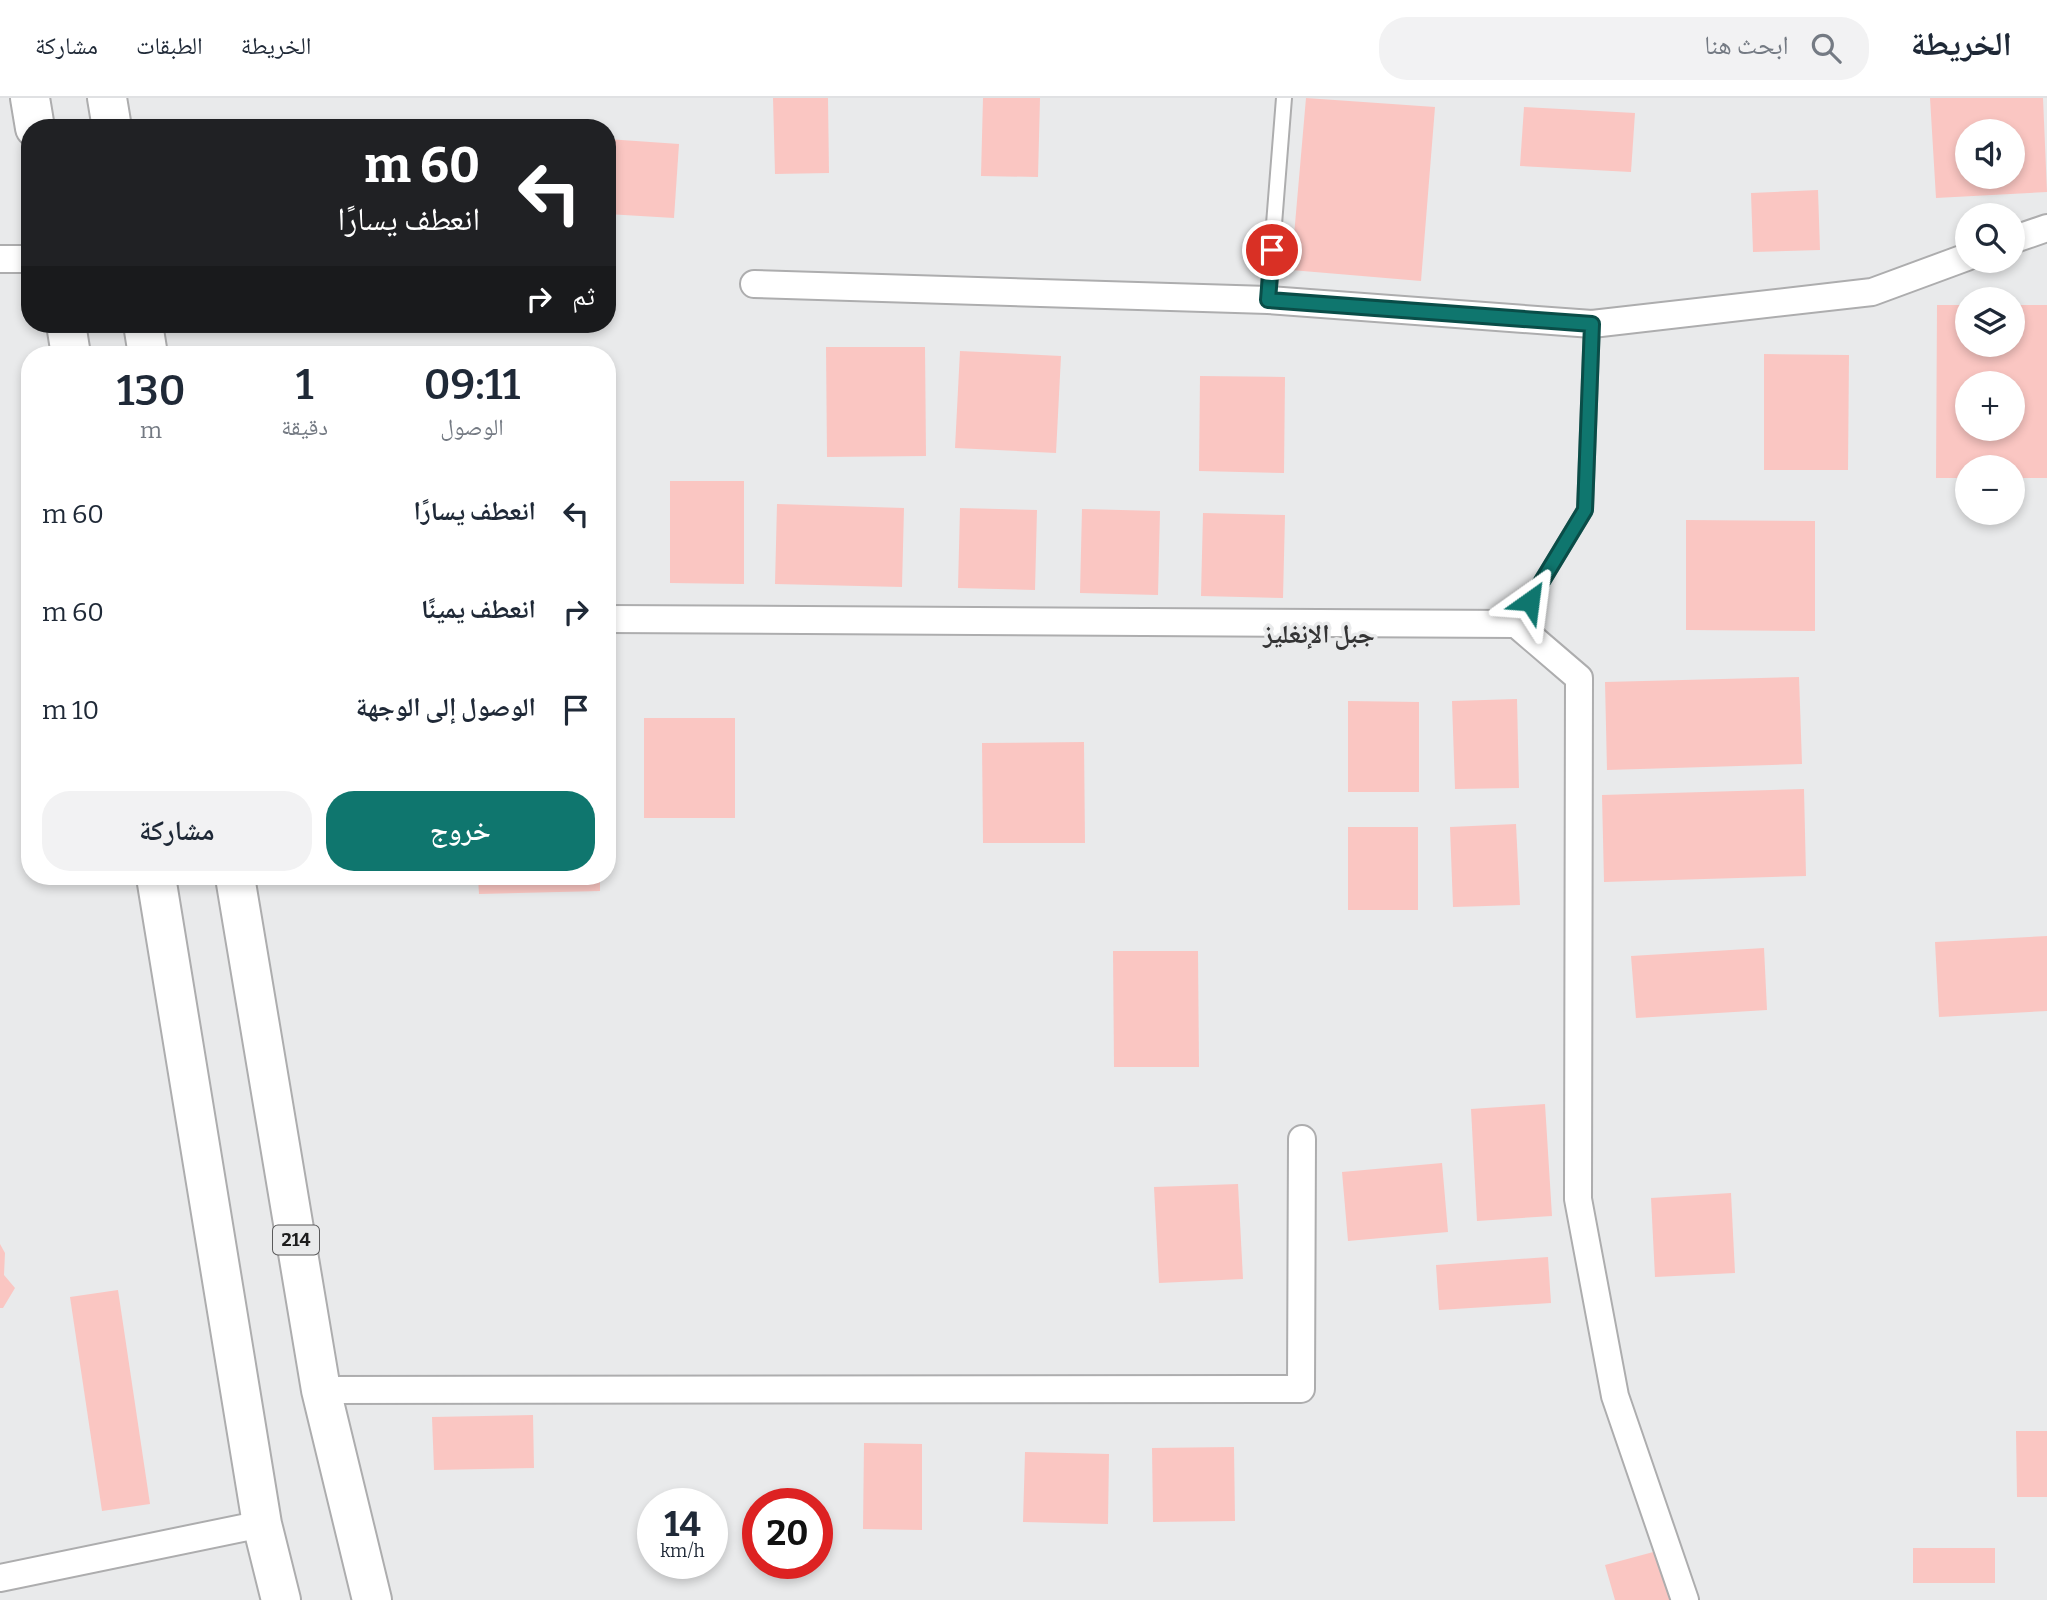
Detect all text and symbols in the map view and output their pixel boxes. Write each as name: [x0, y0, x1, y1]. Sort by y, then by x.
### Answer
search box: [1379, 17, 1869, 80]
text: الخريطة: [1911, 24, 2012, 64]
icon: search: [1807, 29, 1845, 67]
text: ابحث هنا: [1704, 30, 1789, 61]
text: مشاركة: [35, 32, 98, 60]
text: الطبقات: [136, 32, 203, 60]
text: الخريطة: [241, 32, 311, 60]
map controls: [1955, 119, 2025, 525]
button: sound: [1955, 119, 2025, 189]
text: 60 m: [364, 136, 480, 195]
icon: left: [504, 147, 595, 238]
text: انعطف يسارًا: [337, 200, 480, 238]
button: search: [1955, 203, 2025, 273]
pin: [1242, 220, 1302, 280]
icon: arrive: [1253, 231, 1291, 269]
icon: right: [520, 280, 558, 318]
text: ثم: [572, 281, 595, 312]
button: layers: [1955, 287, 2025, 357]
text: 1: [296, 360, 313, 410]
text: 09:11: [424, 360, 520, 410]
text: 130: [117, 366, 185, 416]
button: +: [1955, 371, 2025, 441]
text: دقيقة: [281, 413, 328, 441]
text: الوصول: [440, 413, 504, 441]
text: m: [140, 416, 162, 444]
button: −: [1955, 455, 2025, 525]
icon: left: [557, 495, 595, 533]
text: انعطف يسارًا: [413, 496, 536, 527]
text: 60 m: [42, 499, 104, 530]
position arrow: [1493, 564, 1567, 638]
icon: right: [557, 593, 595, 631]
text: انعطف يمينًا: [421, 594, 536, 625]
text: 60 m: [42, 597, 104, 628]
district label: جبل الإنغليز: [1262, 619, 1375, 650]
icon: arrive: [557, 691, 595, 729]
text: الوصول إلى الوجهة: [356, 692, 536, 723]
text: 10 m: [42, 695, 99, 726]
button: مشاركة: [42, 791, 312, 871]
button: خروج: [326, 791, 595, 871]
road number: 214: [273, 1226, 319, 1254]
speed limit sign: 20: [742, 1488, 833, 1579]
text: 14: [664, 1503, 701, 1545]
text: km/h: [660, 1540, 705, 1562]

